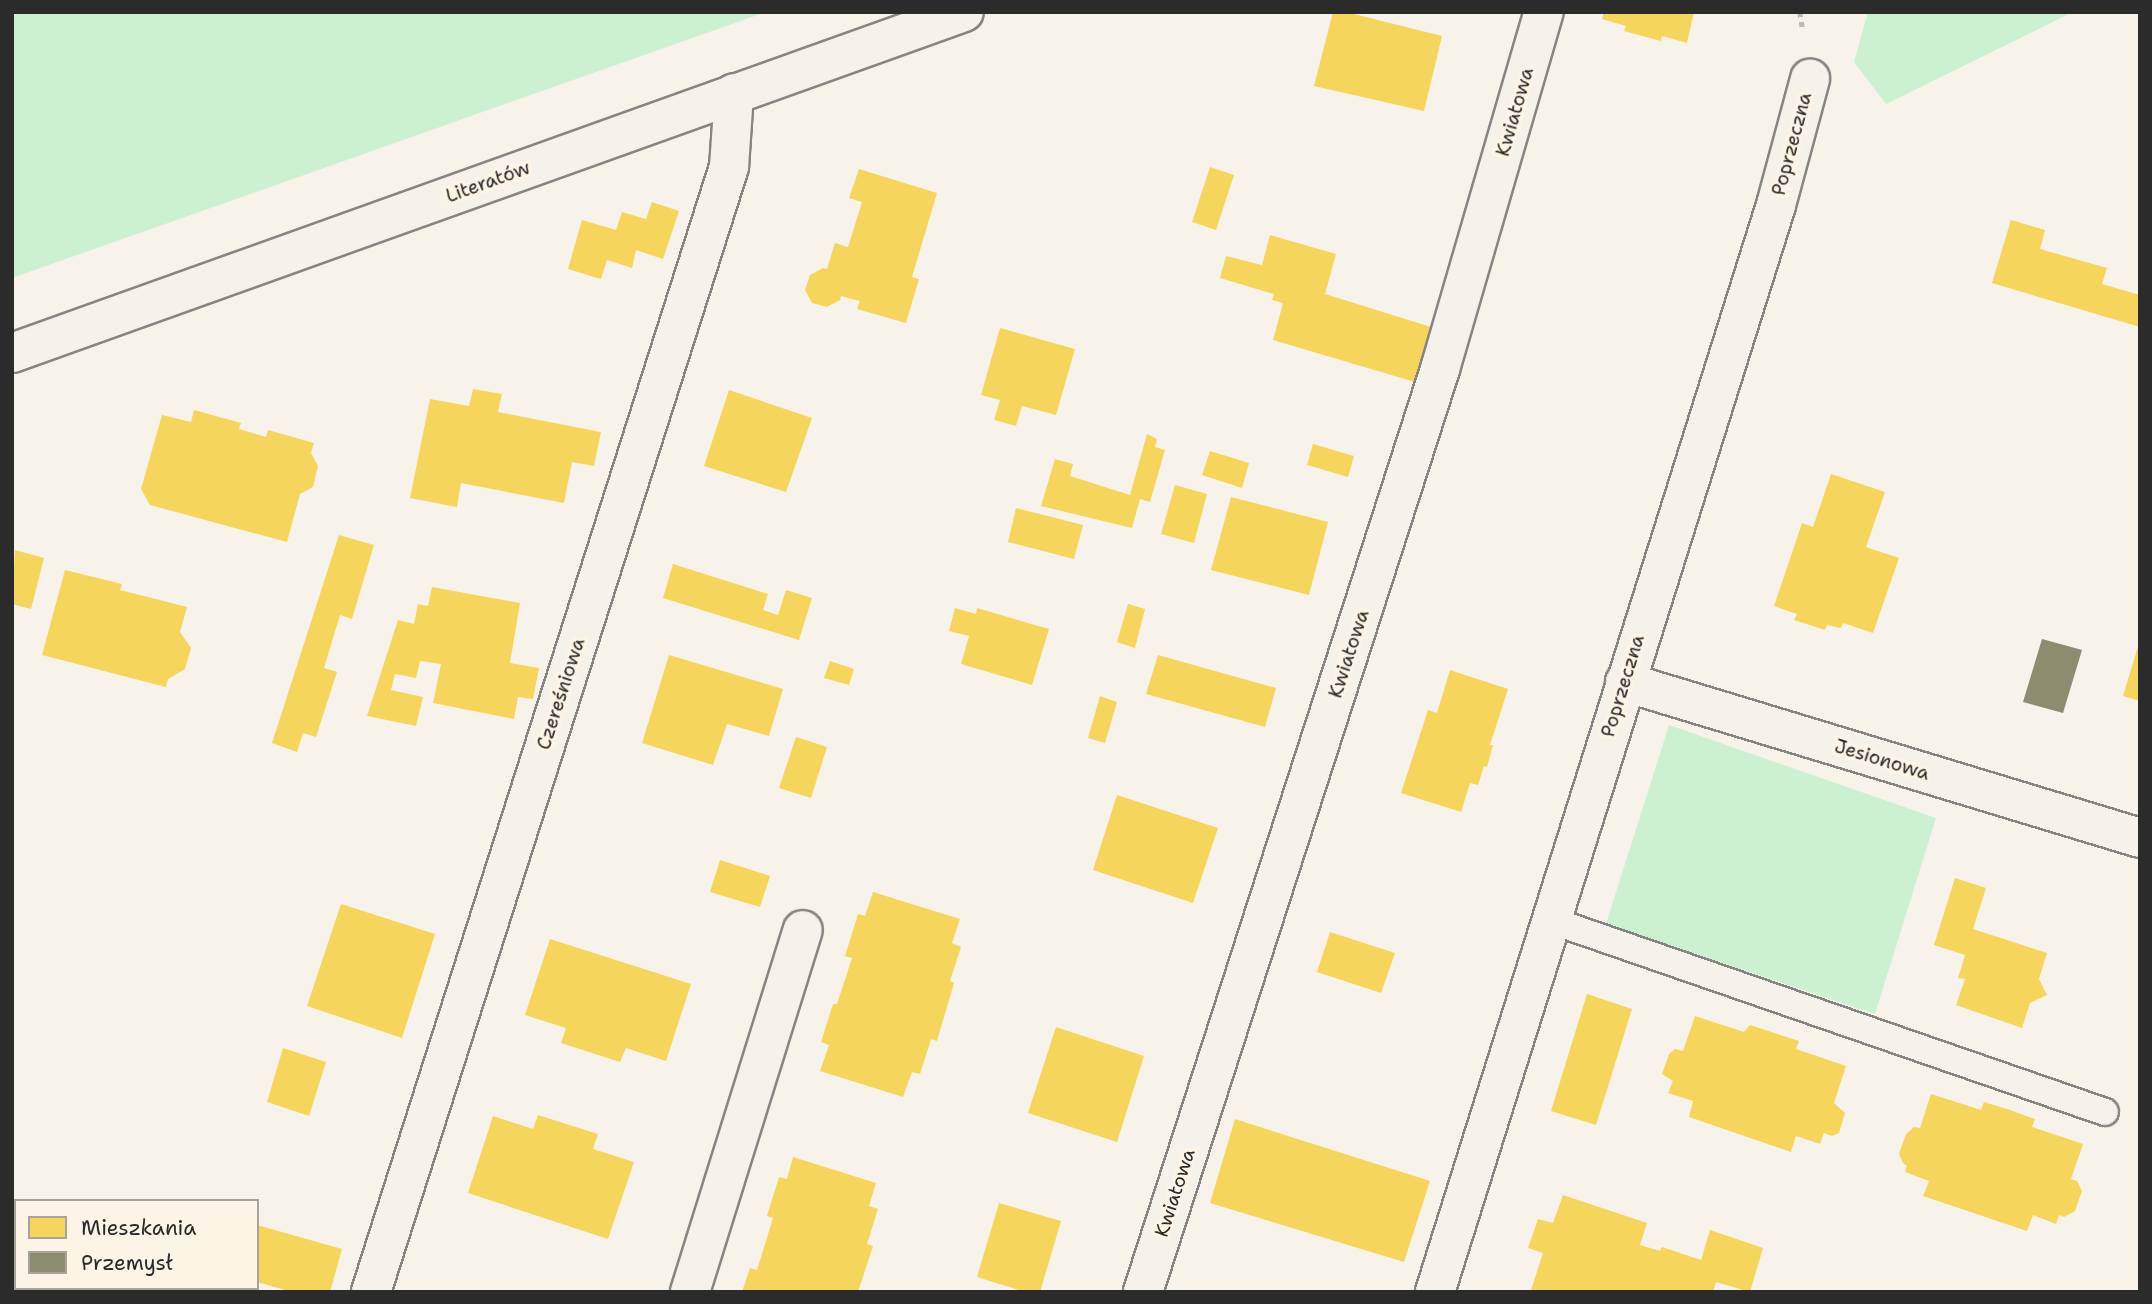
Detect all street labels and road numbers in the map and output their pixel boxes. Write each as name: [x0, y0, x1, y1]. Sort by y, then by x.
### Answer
street label: Kwiatowa: [1491, 65, 1539, 159]
street label: Poprzeczna: [1767, 90, 1817, 198]
street label: Literatów: [443, 156, 533, 208]
street label: Kwiatowa: [1324, 607, 1374, 701]
street label: Poprzeczna: [1597, 632, 1649, 740]
street label: Czereśniowa: [532, 635, 590, 753]
street label: Jesionowa: [1832, 735, 1932, 785]
street label: Kwiatowa: [1150, 1146, 1200, 1240]

